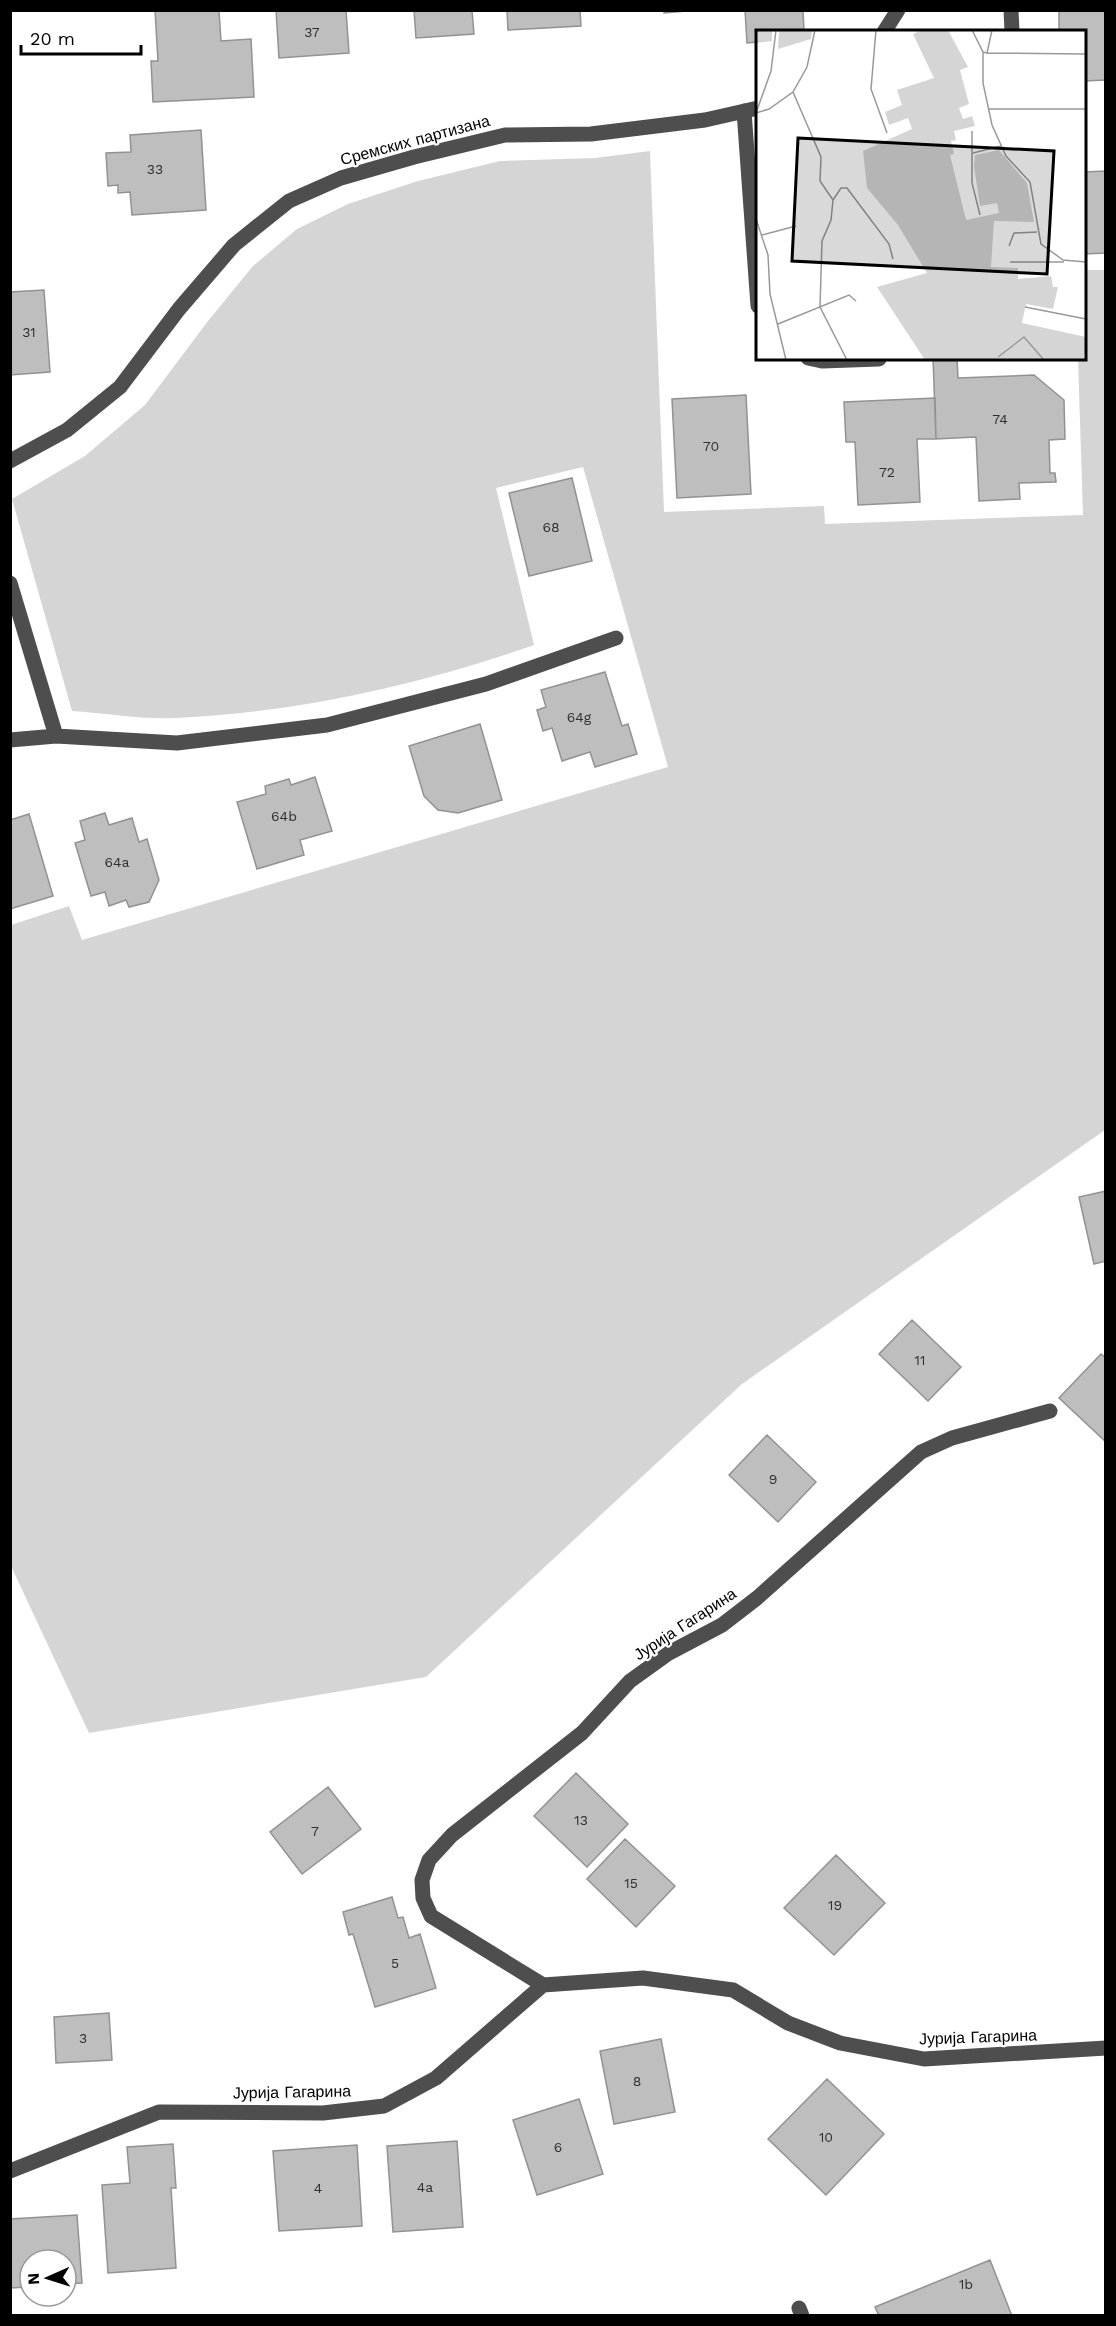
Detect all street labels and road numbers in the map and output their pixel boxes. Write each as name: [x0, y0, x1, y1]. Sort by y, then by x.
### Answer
street label: Сремских партизана: [338, 111, 492, 169]
street label: Јурија Гагарина: [630, 1584, 740, 1664]
street label: Јурија Гагарина: [919, 2025, 1037, 2049]
street label: Јурија Гагарина: [233, 2081, 351, 2103]

